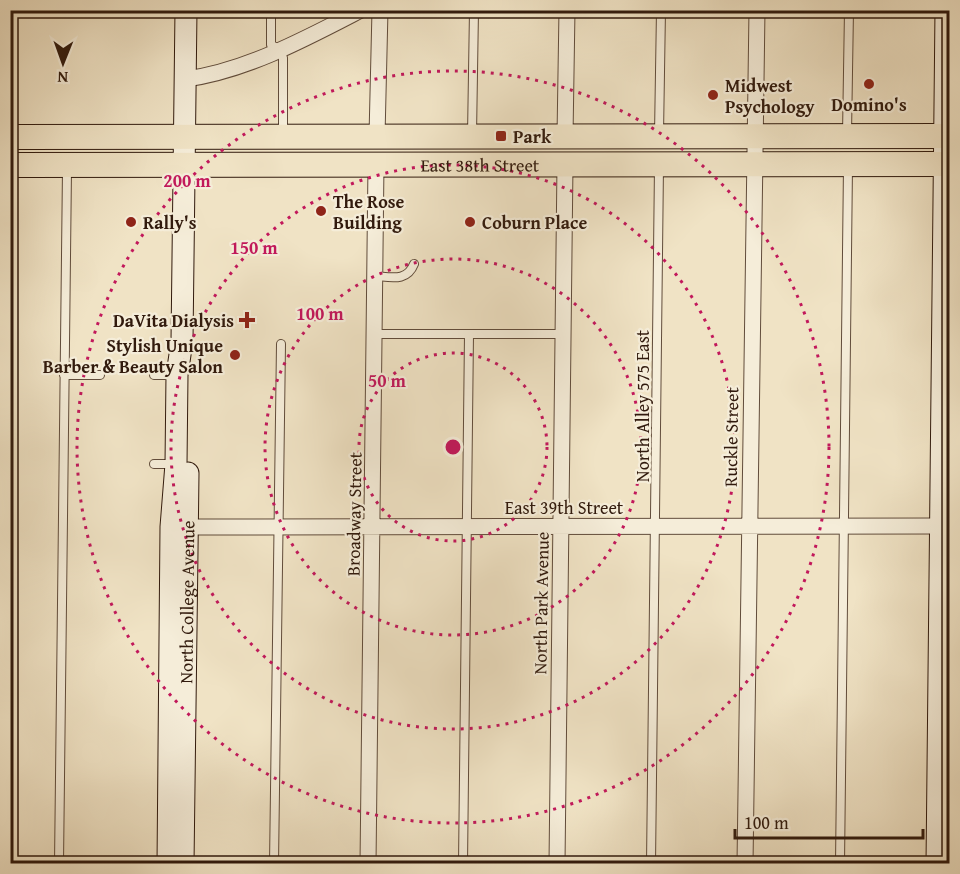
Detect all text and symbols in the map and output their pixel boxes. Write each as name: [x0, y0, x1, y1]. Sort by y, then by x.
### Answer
north arrow: [33, 33, 93, 93]
text: N: [57, 66, 68, 90]
place label: Midwest Psychology: [725, 72, 815, 120]
marker: Domino's: [862, 77, 876, 91]
marker: Midwest Psychology: [706, 88, 720, 102]
place label: Domino's: [831, 91, 907, 118]
place label: Park: [513, 123, 552, 150]
marker: Park: [494, 129, 508, 143]
street label: East 38th Street: [421, 151, 540, 178]
text: 200 m: [163, 167, 211, 194]
place label: The Rose Building: [333, 188, 405, 236]
marker: The Rose Building: [314, 204, 328, 218]
place label: Rally's: [143, 209, 197, 236]
place label: Coburn Place: [482, 209, 587, 236]
marker: Rally's: [124, 215, 138, 229]
marker: Coburn Place: [463, 215, 477, 229]
text: 150 m: [230, 234, 278, 261]
text: 100 m: [296, 300, 344, 327]
place label: DaVita Dialysis: [113, 307, 234, 334]
marker: DaVita Dialysis: [238, 311, 256, 329]
street label: North Alley 575 East: [629, 329, 656, 482]
place label: Stylish Unique Barber & Beauty Salon: [43, 332, 223, 380]
marker: Stylish Unique Barber & Beauty Salon: [228, 348, 242, 362]
text: 50 m: [368, 367, 407, 394]
street label: Ruckle Street: [717, 386, 745, 487]
centre of rings: [443, 437, 463, 457]
street label: Broadway Street: [339, 451, 369, 576]
street label: East 39th Street: [505, 494, 624, 521]
street label: North College Avenue: [172, 520, 201, 684]
street label: North Park Avenue: [526, 531, 556, 675]
scale bar: [735, 802, 922, 840]
text: 100 m: [744, 809, 789, 836]

